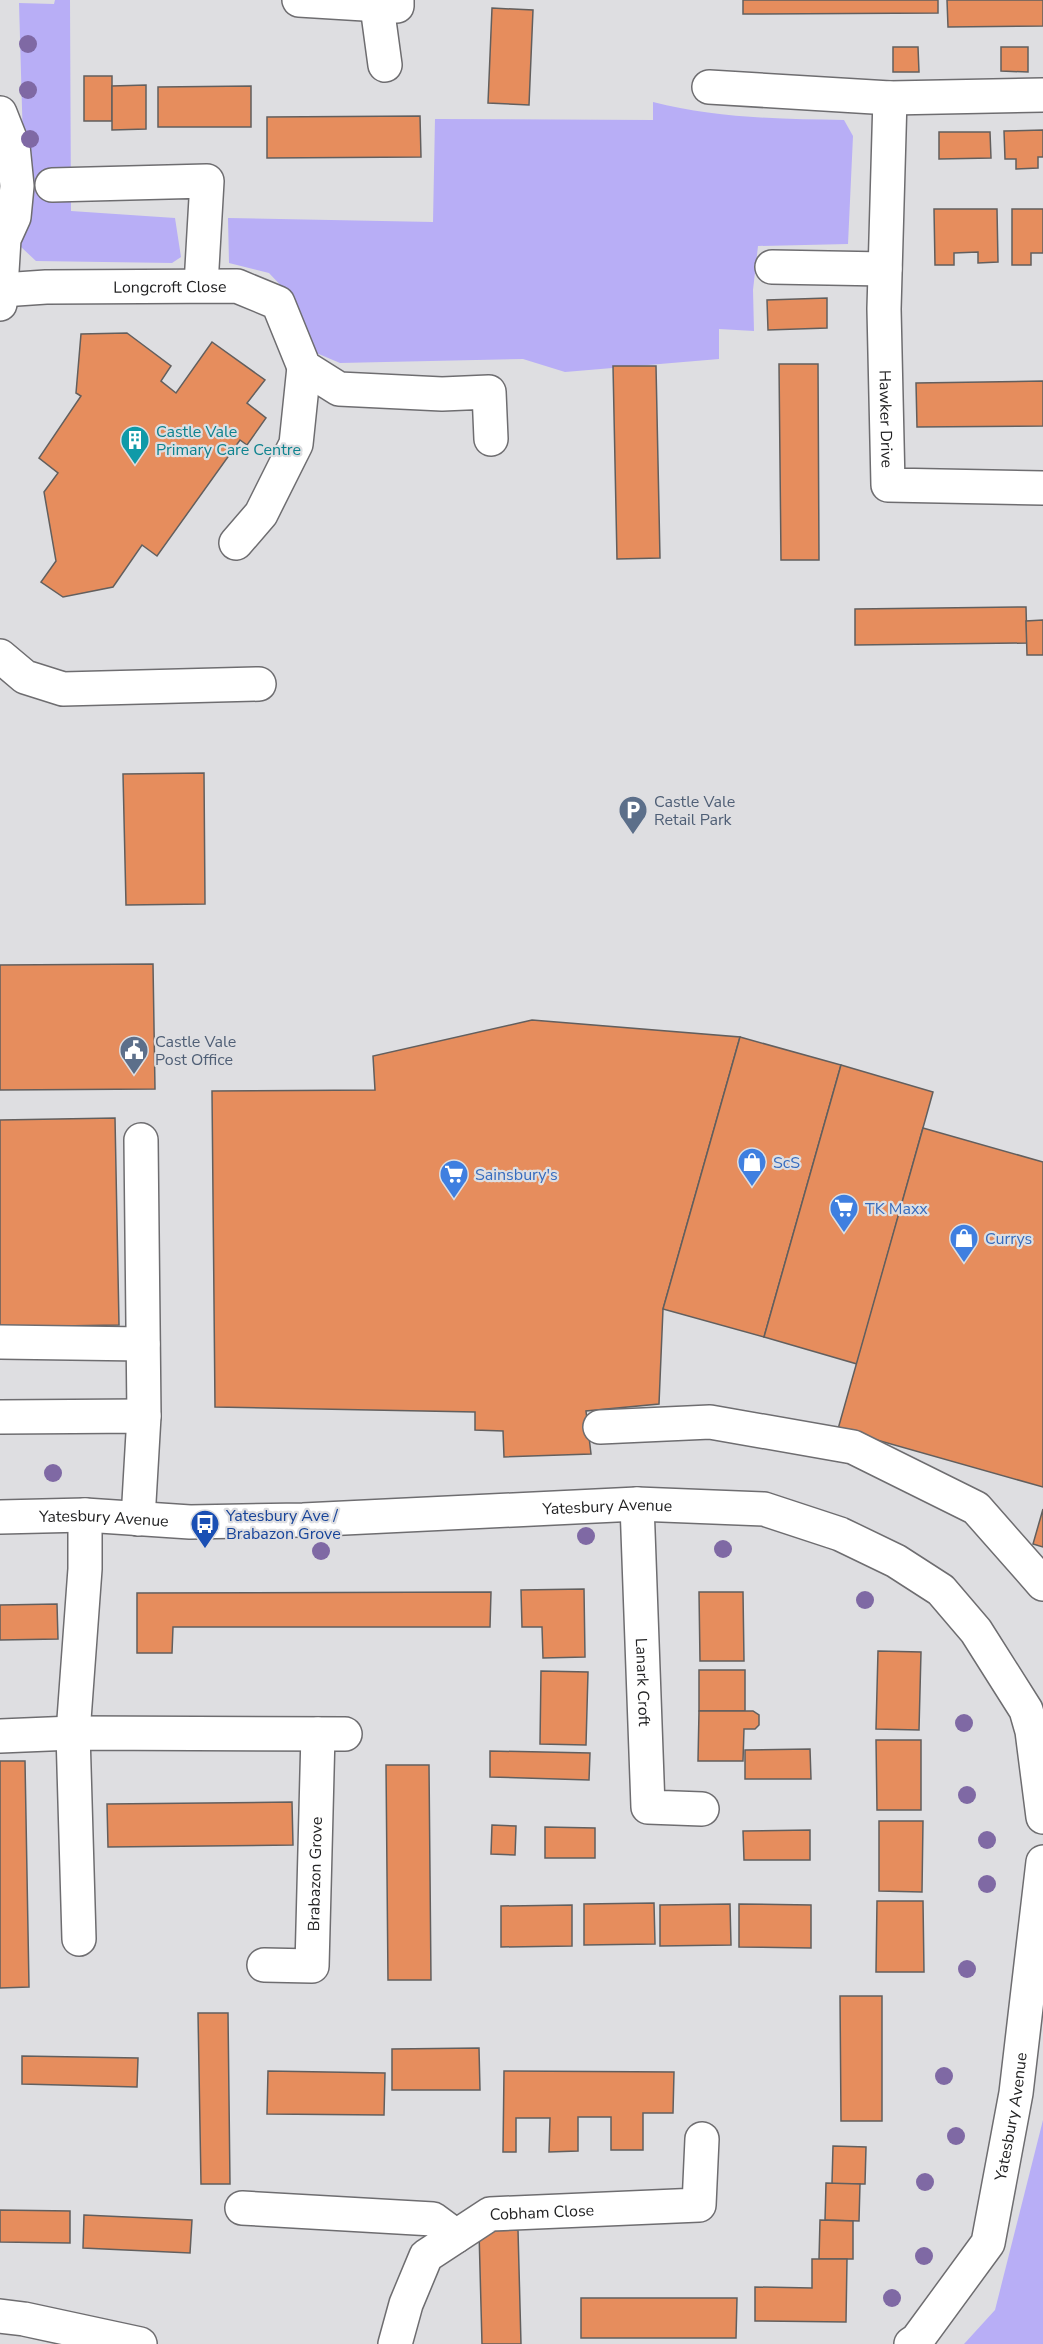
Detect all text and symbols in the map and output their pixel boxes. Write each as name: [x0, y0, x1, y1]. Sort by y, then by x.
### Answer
street label: Longcroft Close: [113, 276, 227, 299]
street label: Hawker Drive: [873, 370, 898, 468]
place label: Castle Vale Primary Care Centre: [156, 421, 301, 461]
building icon: Castle Vale Primary Care Centre: [119, 424, 151, 466]
place label: Castle Vale Retail Park: [654, 791, 735, 831]
parking icon: Castle Vale Retail Park: [617, 794, 649, 836]
place label: Castle Vale Post Office: [155, 1031, 236, 1071]
public building icon: Castle Vale Post Office: [118, 1034, 150, 1076]
shop icon: ScS: [736, 1146, 768, 1188]
place label: ScS: [773, 1152, 800, 1174]
supermarket icon: Sainsbury's: [438, 1158, 470, 1200]
place label: Sainsbury's: [475, 1164, 558, 1186]
supermarket icon: TK Maxx: [828, 1192, 860, 1234]
place label: TK Maxx: [865, 1198, 928, 1220]
shop icon: Currys: [948, 1222, 980, 1264]
place label: Currys: [985, 1228, 1032, 1250]
street label: Yatesbury Avenue: [541, 1494, 673, 1521]
street label: Yatesbury Avenue: [38, 1505, 169, 1533]
place label: Yatesbury Ave / Brabazon Grove: [225, 1505, 341, 1545]
bus stop icon: Yatesbury Ave / Brabazon Grove: [189, 1508, 221, 1550]
street label: Lanark Croft: [630, 1637, 655, 1727]
street label: Brabazon Grove: [303, 1816, 328, 1932]
street label: Yatesbury Avenue: [990, 2051, 1033, 2184]
street label: Cobham Close: [489, 2200, 595, 2226]

